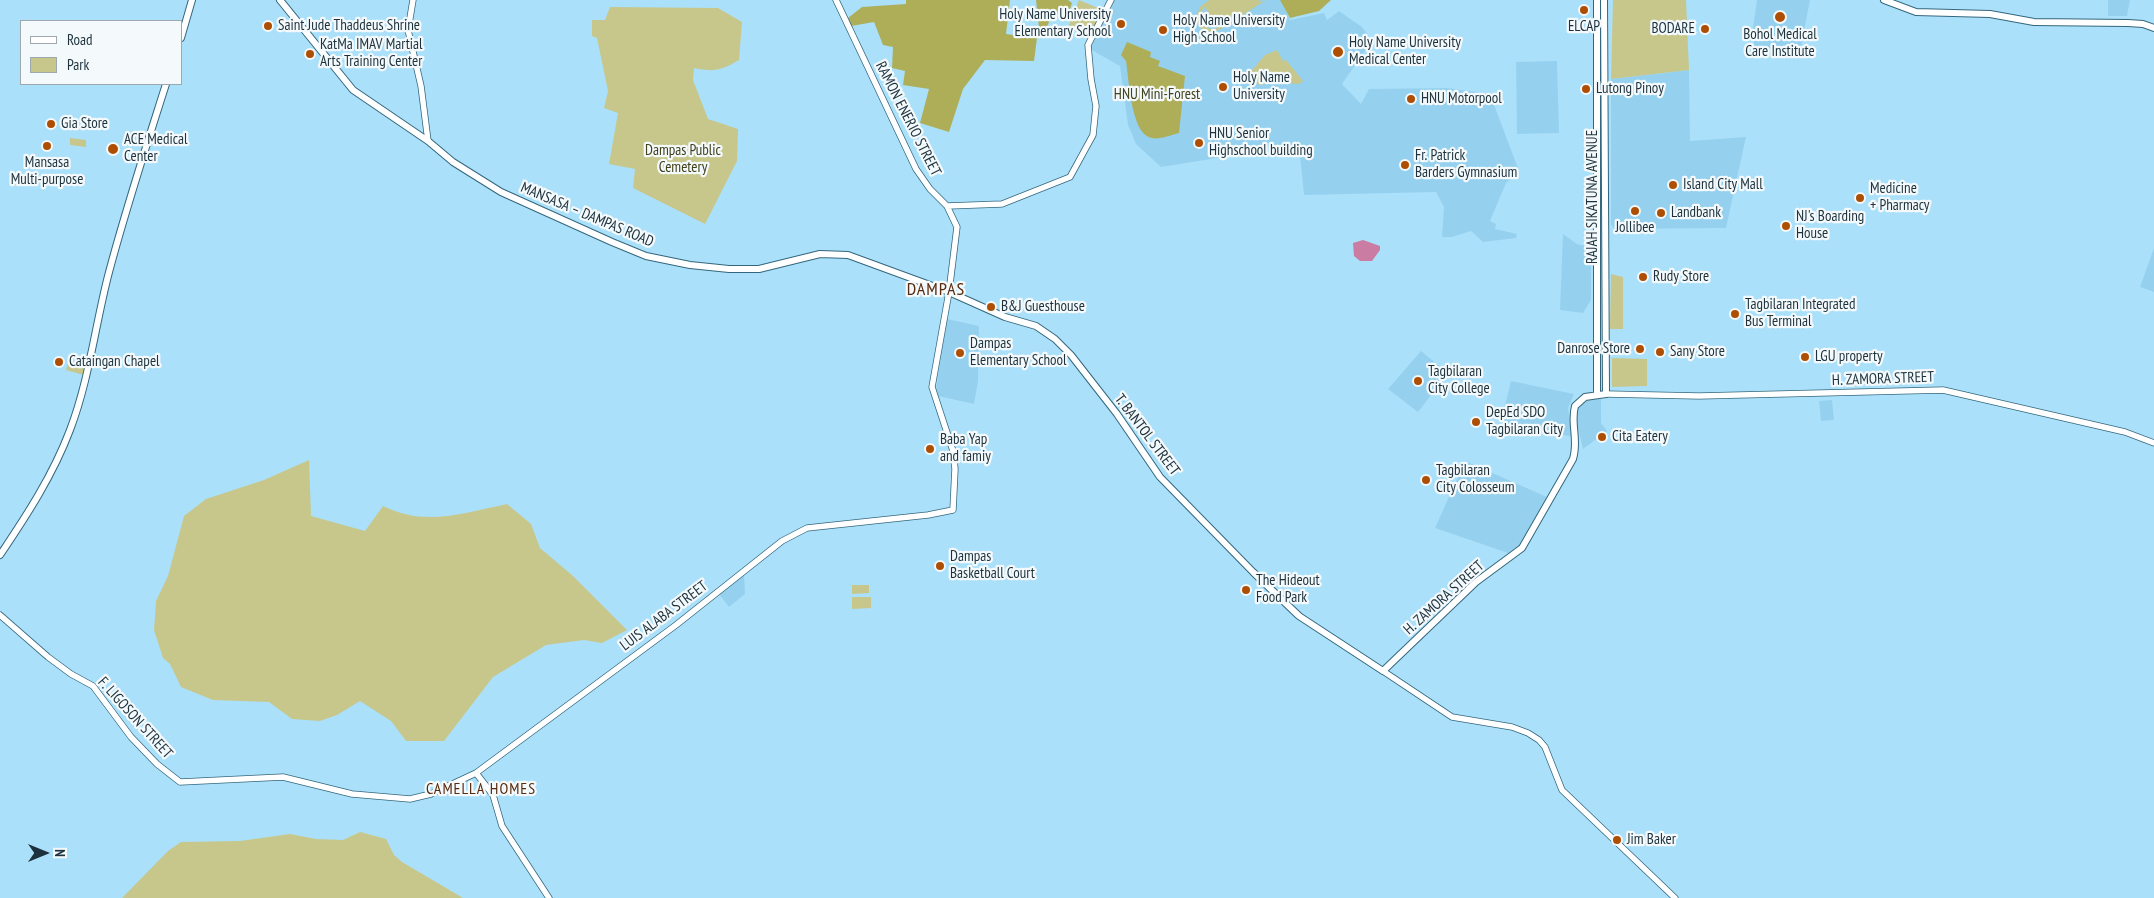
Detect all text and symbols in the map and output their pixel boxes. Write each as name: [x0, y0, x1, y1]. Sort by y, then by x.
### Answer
marker: ELCAP: [1578, 4, 1590, 16]
place label: Holy Name University Elementary School: [999, 6, 1111, 41]
marker: Bohol Medical Care Institute: [1773, 10, 1787, 24]
place label: Holy Name University High School: [1173, 12, 1285, 47]
place label: Saint Jude Thaddeus Shrine: [278, 17, 420, 35]
marker: Holy Name University Elementary School: [1115, 18, 1127, 30]
place label: ELCAP: [1568, 18, 1600, 36]
legend: [20, 20, 182, 85]
marker: Saint Jude Thaddeus Shrine: [262, 20, 274, 32]
place label: BODARE: [1651, 20, 1695, 38]
marker: BODARE: [1699, 23, 1711, 35]
marker: Holy Name University High School: [1157, 24, 1169, 36]
place label: Bohol Medical Care Institute: [1743, 26, 1817, 61]
text: Road: [67, 30, 93, 49]
place label: Holy Name University Medical Center: [1349, 34, 1461, 69]
place label: KatMa IMAV Martial Arts Training Center: [320, 36, 423, 71]
marker: Holy Name University Medical Center: [1331, 45, 1345, 59]
marker: KatMa IMAV Martial Arts Training Center: [304, 48, 316, 60]
text: Park: [67, 55, 89, 74]
street label: RAMON ENERIO STREET: [871, 59, 945, 179]
place label: Holy Name University: [1233, 69, 1290, 104]
place label: Lutong Pinoy: [1596, 80, 1664, 98]
marker: Holy Name University: [1217, 81, 1229, 93]
marker: Lutong Pinoy: [1580, 83, 1592, 95]
park label: HNU Mini-Forest: [1114, 86, 1200, 104]
place label: HNU Motorpool: [1421, 90, 1502, 108]
marker: HNU Motorpool: [1405, 93, 1417, 105]
place label: Gia Store: [61, 115, 108, 133]
marker: Gia Store: [45, 118, 57, 130]
place label: HNU Senior Highschool building: [1209, 125, 1313, 160]
street label: RAJAH SIKATUNA AVENUE: [1584, 130, 1602, 264]
place label: ACE Medical Center: [124, 131, 188, 166]
marker: HNU Senior Highschool building: [1193, 137, 1205, 149]
marker: Mansasa Multi-purpose: [41, 140, 53, 152]
marker: ACE Medical Center: [106, 142, 120, 156]
park label: Dampas Public Cemetery: [645, 142, 721, 177]
place label: Fr. Patrick Barders Gymnasium: [1415, 147, 1517, 182]
place label: Mansasa Multi-purpose: [11, 154, 83, 189]
marker: Fr. Patrick Barders Gymnasium: [1399, 159, 1411, 171]
place label: Island City Mall: [1683, 176, 1763, 194]
street label: MANSASA – DAMPAS ROAD: [518, 179, 656, 251]
marker: Island City Mall: [1667, 179, 1679, 191]
place label: Medicine + Pharmacy: [1870, 180, 1929, 215]
marker: Medicine + Pharmacy: [1854, 192, 1866, 204]
place label: Landbank: [1671, 204, 1721, 222]
marker: Jollibee: [1629, 205, 1641, 217]
marker: Landbank: [1655, 207, 1667, 219]
place label: NJ's Boarding House: [1796, 208, 1864, 243]
place label: Jollibee: [1615, 219, 1655, 237]
marker: NJ's Boarding House: [1780, 220, 1792, 232]
place label: Rudy Store: [1653, 268, 1709, 286]
marker: Rudy Store: [1637, 271, 1649, 283]
district label: DAMPAS: [906, 279, 966, 301]
place label: Tagbilaran Integrated Bus Terminal: [1745, 296, 1855, 331]
place label: B&J Guesthouse: [1001, 298, 1085, 316]
marker: B&J Guesthouse: [985, 301, 997, 313]
marker: Tagbilaran Integrated Bus Terminal: [1729, 308, 1741, 320]
place label: Dampas Elementary School: [970, 335, 1067, 370]
place label: Danrose Store: [1557, 340, 1630, 358]
marker: Danrose Store: [1634, 343, 1646, 355]
place label: Sany Store: [1670, 343, 1725, 361]
marker: Sany Store: [1654, 346, 1666, 358]
marker: Dampas Elementary School: [954, 347, 966, 359]
place label: LGU property: [1815, 348, 1883, 366]
marker: LGU property: [1799, 351, 1811, 363]
place label: Cataingan Chapel: [69, 353, 160, 371]
marker: Cataingan Chapel: [53, 356, 65, 368]
place label: Tagbilaran City College: [1428, 363, 1490, 398]
street label: H. ZAMORA STREET: [1832, 368, 1934, 390]
marker: Tagbilaran City College: [1412, 375, 1424, 387]
street label: T. BANTOL STREET: [1111, 391, 1183, 479]
place label: DepEd SDO Tagbilaran City: [1486, 404, 1563, 439]
marker: DepEd SDO Tagbilaran City: [1470, 416, 1482, 428]
place label: Cita Eatery: [1612, 428, 1668, 446]
place label: Baba Yap and famiy: [940, 431, 991, 466]
marker: Cita Eatery: [1596, 431, 1608, 443]
marker: Baba Yap and famiy: [924, 443, 936, 455]
place label: Tagbilaran City Colosseum: [1436, 462, 1514, 497]
marker: Tagbilaran City Colosseum: [1420, 474, 1432, 486]
place label: Dampas Basketball Court: [950, 548, 1035, 583]
street label: H. ZAMORA STREET: [1400, 557, 1488, 639]
marker: Dampas Basketball Court: [934, 560, 946, 572]
place label: The Hideout Food Park: [1256, 572, 1320, 607]
street label: LUIS ALABA STREET: [617, 577, 711, 655]
marker: The Hideout Food Park: [1240, 584, 1252, 596]
street label: F. LIGOSON STREET: [94, 674, 176, 762]
district label: CAMELLA HOMES: [424, 779, 538, 799]
north arrow: [20, 828, 70, 878]
place label: Jim Baker: [1627, 831, 1676, 849]
marker: Jim Baker: [1611, 834, 1623, 846]
text: N: [51, 849, 69, 857]

